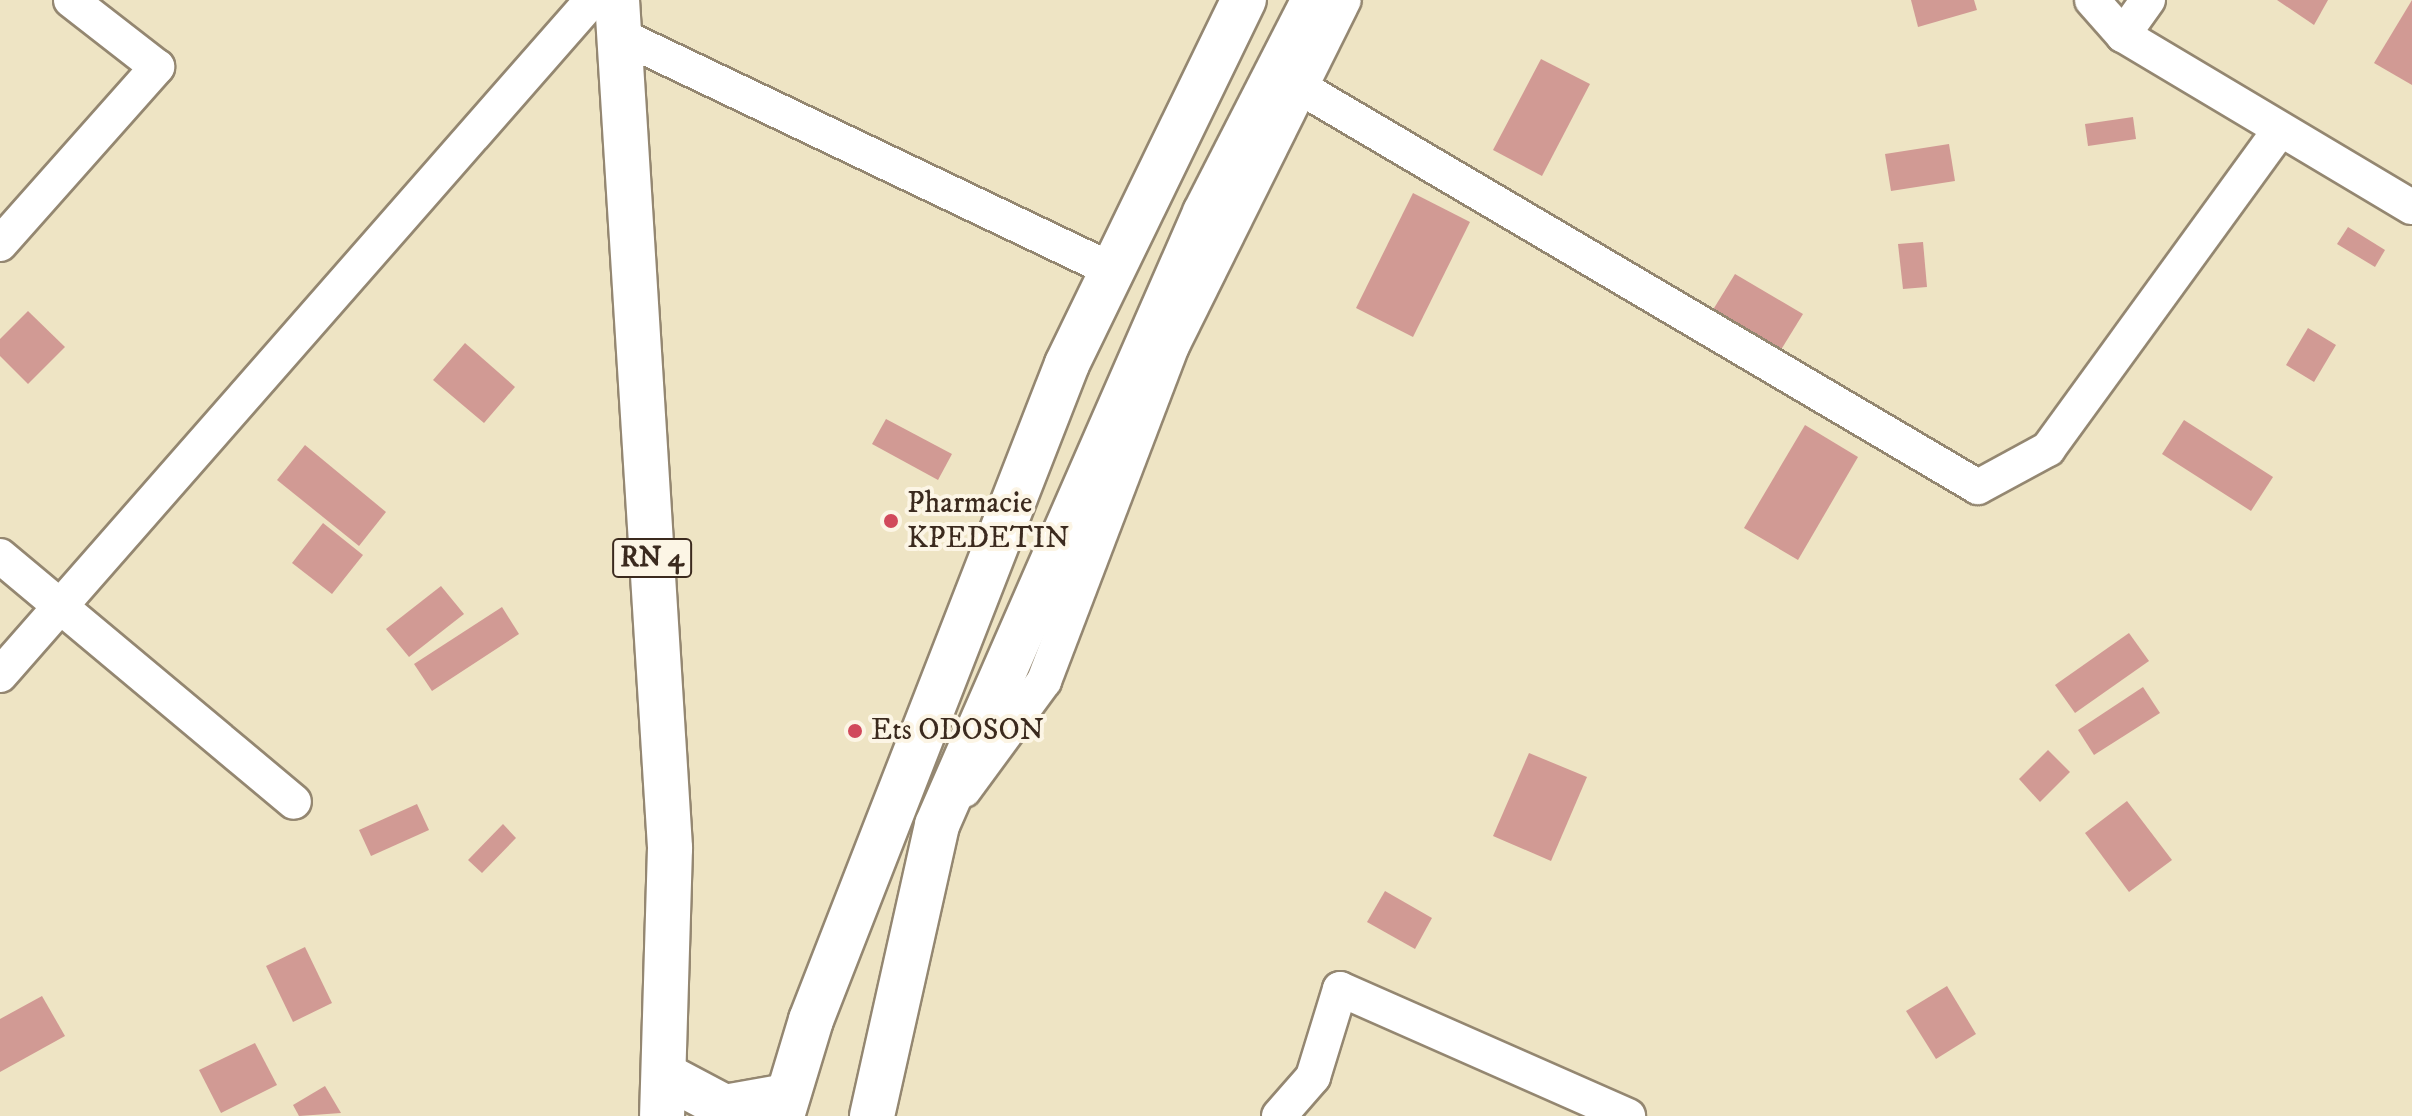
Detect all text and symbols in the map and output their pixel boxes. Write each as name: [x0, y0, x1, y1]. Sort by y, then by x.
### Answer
place label: Pharmacie KPEDETIN: [907, 486, 1070, 556]
marker: Pharmacie KPEDETIN: [882, 512, 900, 530]
road number: RN 4: [612, 534, 692, 582]
place label: Ets ODOSON: [871, 713, 1044, 749]
marker: Ets ODOSON: [846, 722, 864, 740]

